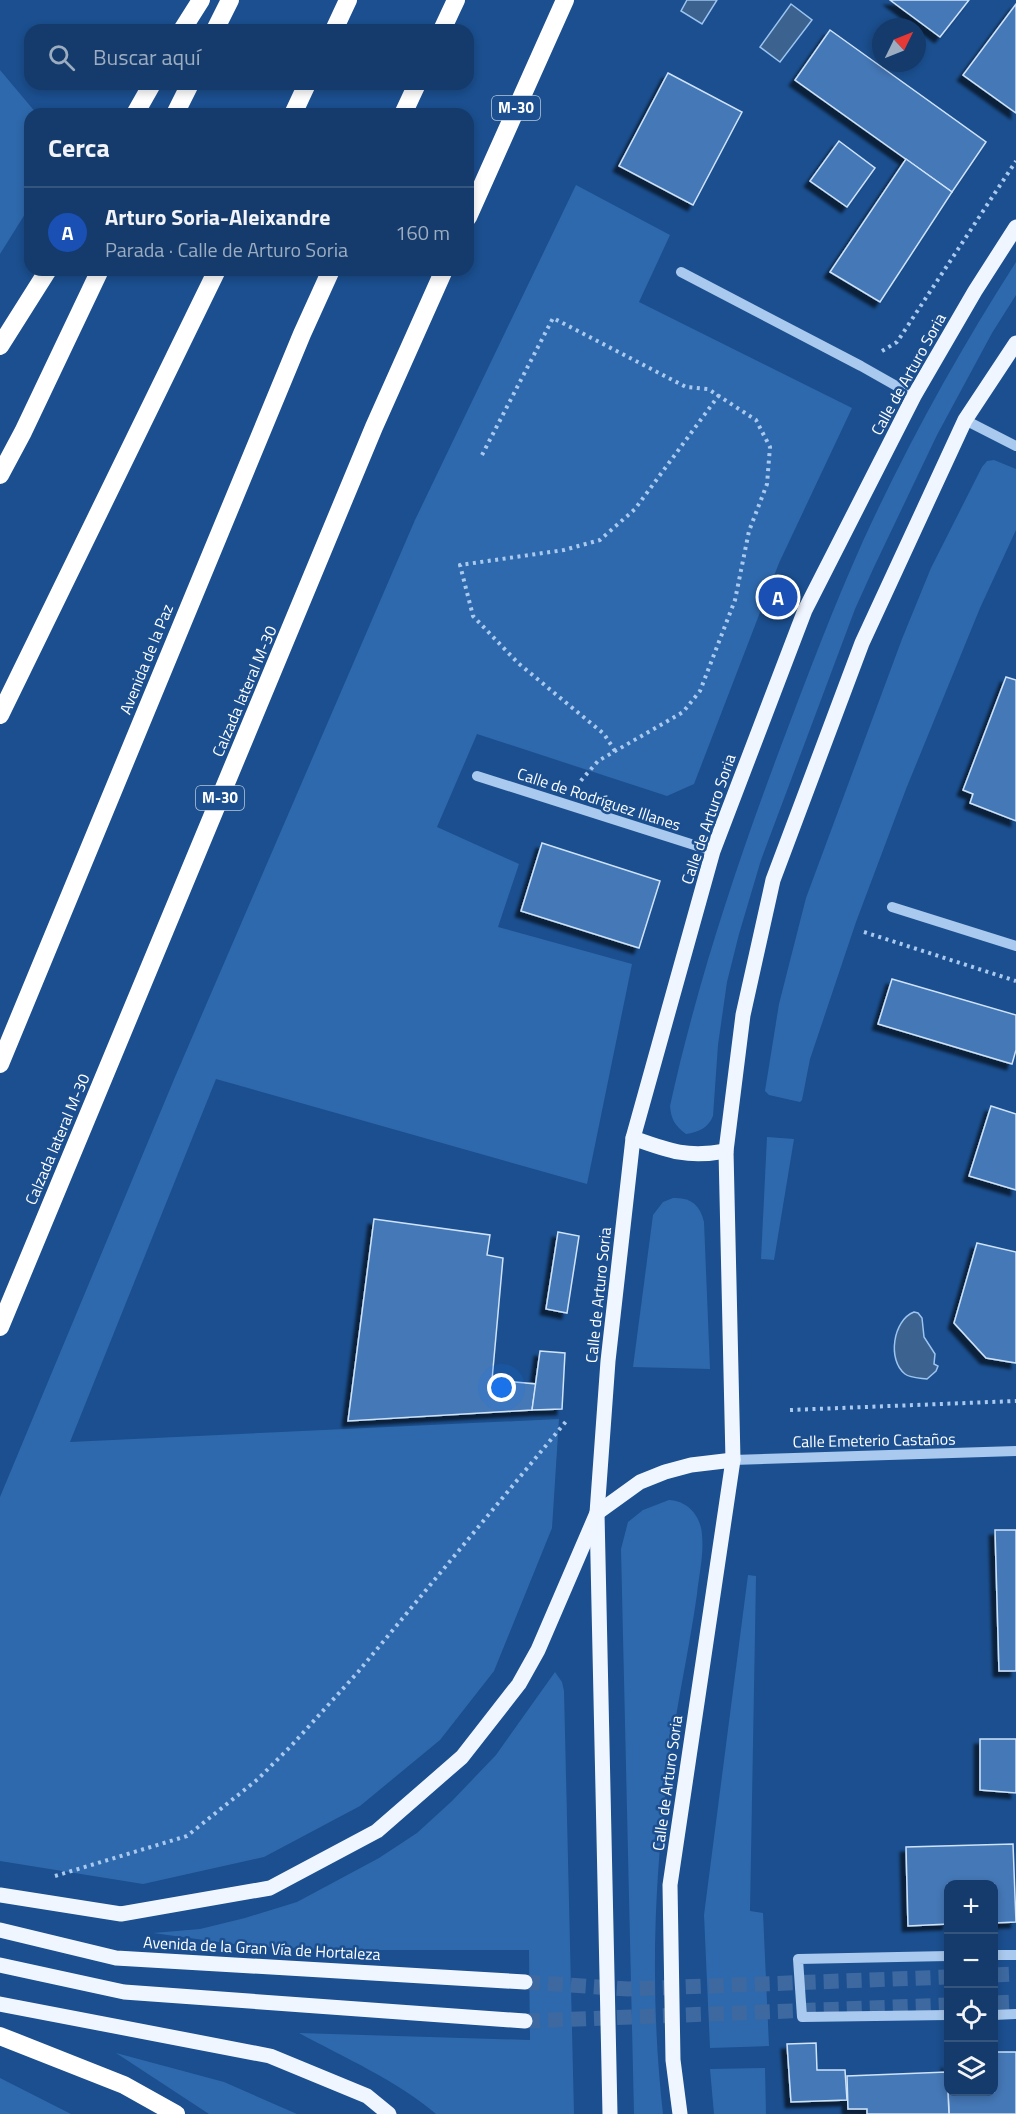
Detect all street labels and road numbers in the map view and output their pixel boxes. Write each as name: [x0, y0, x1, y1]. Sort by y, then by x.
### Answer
road number: M-30: [492, 96, 540, 120]
street label: Calle de Arturo Soria: [864, 308, 952, 440]
street label: Avenida de la Paz: [113, 600, 179, 718]
street label: Calzada lateral M-30: [206, 622, 282, 760]
street label: Calle de Arturo Soria: [674, 751, 742, 887]
street label: Calle de Rodríguez Illanes: [514, 761, 684, 837]
road number: M-30: [196, 786, 244, 810]
street label: Calzada lateral M-30: [19, 1070, 95, 1208]
street label: Calle de Arturo Soria: [579, 1226, 617, 1364]
street label: Calle Emeterio Castaños: [792, 1427, 956, 1453]
street label: Calle de Arturo Soria: [646, 1714, 688, 1852]
street label: Avenida de la Gran Vía de Hortaleza: [143, 1930, 381, 1966]

